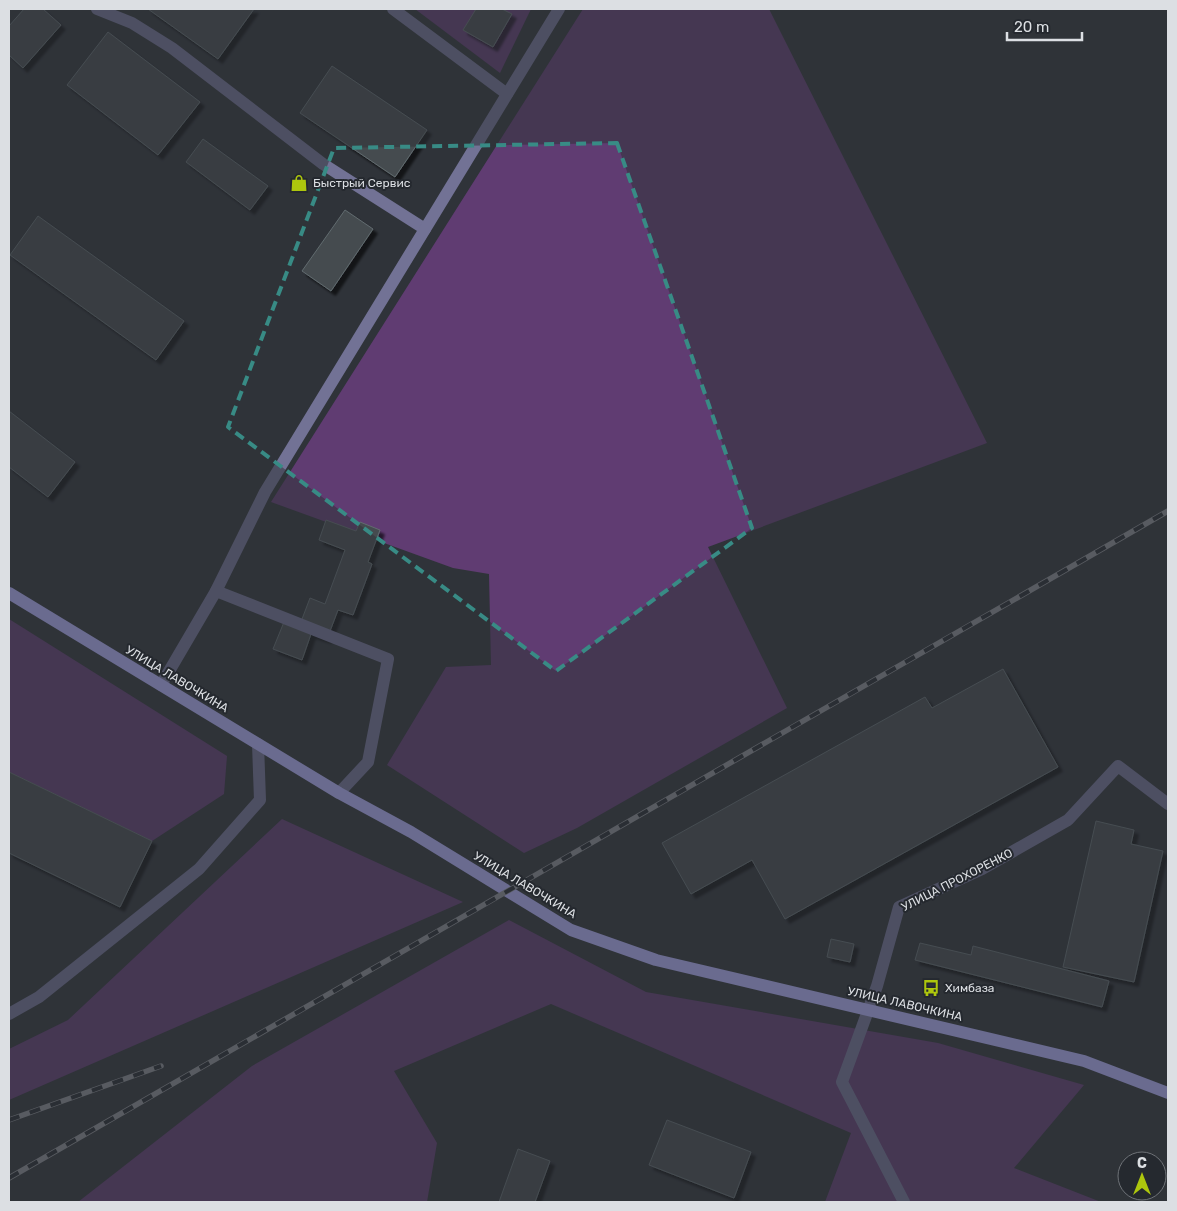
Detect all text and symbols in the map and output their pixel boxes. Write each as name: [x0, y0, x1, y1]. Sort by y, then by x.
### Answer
scale bar: [1007, 10, 1082, 42]
text: 20 m: [1014, 18, 1049, 36]
shop icon: Быстрый Сервис: [289, 173, 309, 193]
place label: Быстрый Сервис: [313, 176, 411, 190]
street label: УЛИЦА ЛАВОЧКИНА: [123, 643, 231, 715]
street label: УЛИЦА ПРОХОРЕНКО: [899, 846, 1015, 914]
street label: УЛИЦА ЛАВОЧКИНА: [471, 849, 579, 921]
bus stop icon: Химбаза: [921, 978, 941, 998]
place label: Химбаза: [945, 981, 994, 995]
street label: УЛИЦА ЛАВОЧКИНА: [846, 984, 964, 1024]
north arrow: [1117, 1151, 1167, 1201]
text: С: [1137, 1155, 1147, 1172]

